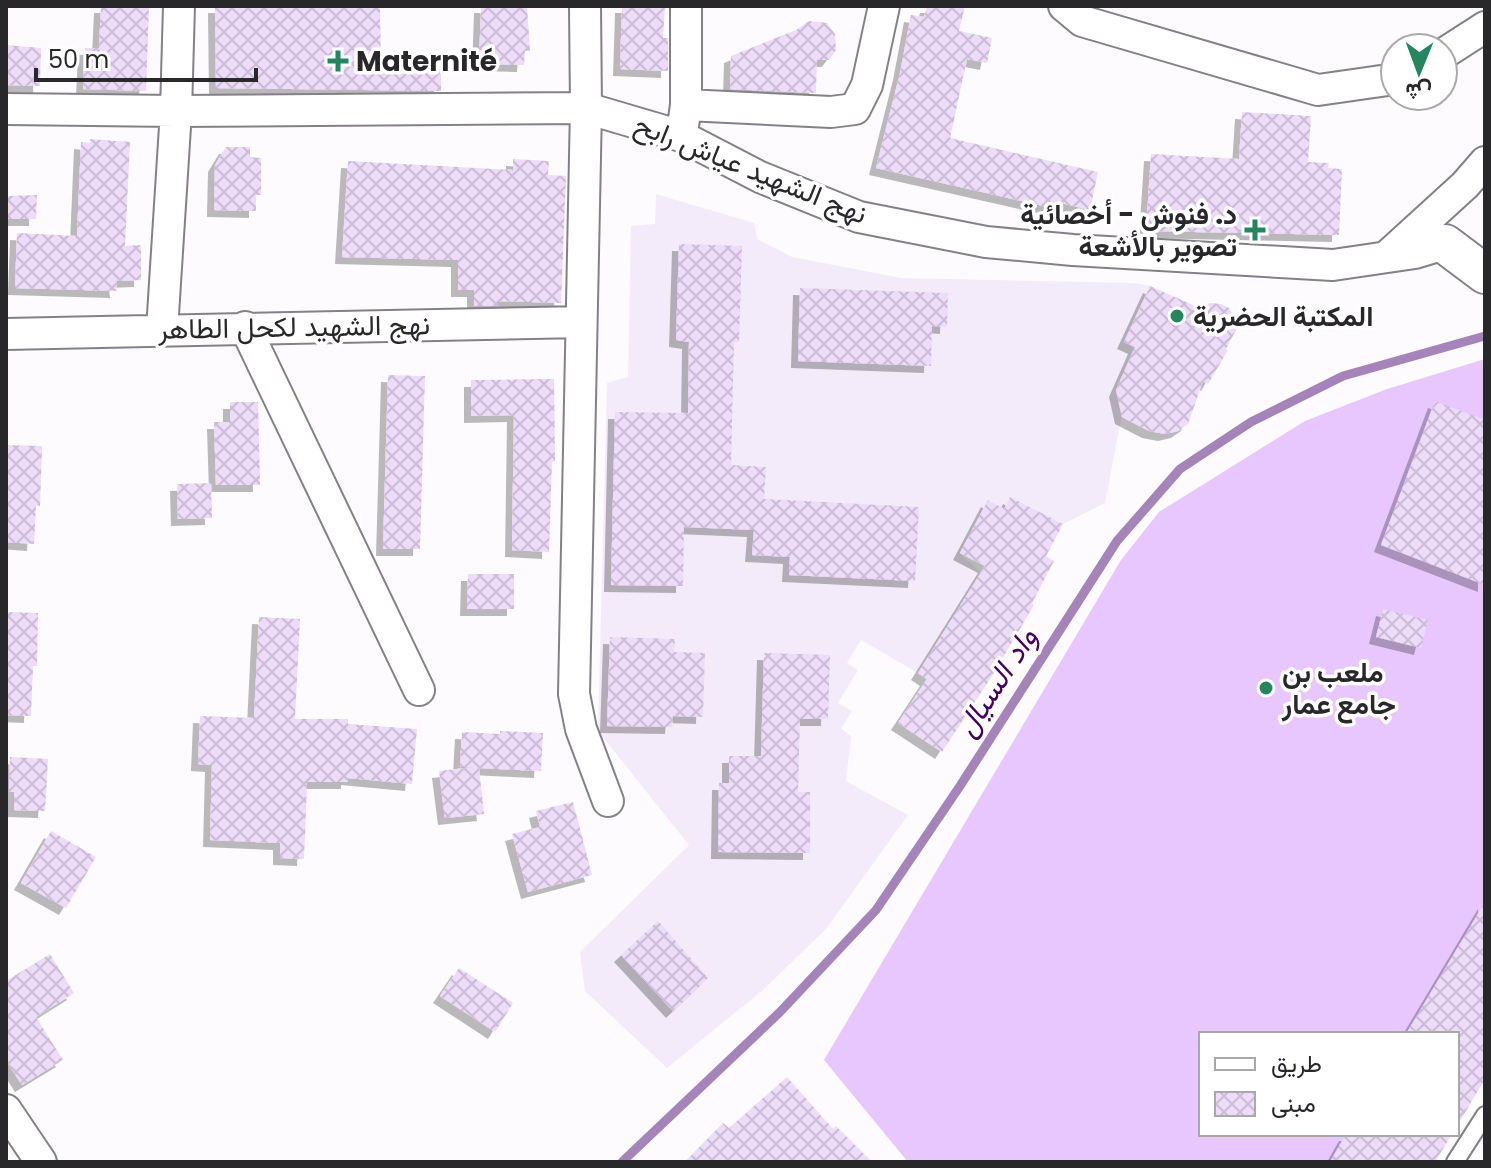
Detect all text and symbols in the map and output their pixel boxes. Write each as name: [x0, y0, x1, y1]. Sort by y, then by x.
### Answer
scale bar: [36, 32, 256, 82]
north arrow: [1379, 32, 1459, 112]
place label: Maternité: [356, 42, 497, 81]
text: 50 m: [48, 43, 109, 76]
marker: Maternité: [327, 50, 349, 72]
text: ش: [1405, 76, 1432, 107]
street label: نهج الشهيد عياش رابح: [629, 105, 873, 233]
place label: د. فنوش - أخصائية تصوير بالأشعة: [1020, 195, 1237, 266]
marker: د. فنوش - أخصائية تصوير بالأشعة: [1244, 219, 1266, 241]
place label: المكتبة الحضرية: [1193, 297, 1373, 336]
street label: نهج الشهيد لكحل الطاهر: [157, 305, 430, 349]
marker: المكتبة الحضرية: [1168, 307, 1186, 325]
water label: واد السيال: [945, 619, 1047, 745]
place label: ملعب بن جامع عمار: [1281, 653, 1396, 724]
marker: ملعب بن جامع عمار: [1257, 679, 1275, 697]
legend: [1199, 1032, 1459, 1136]
text: طريق: [1271, 1047, 1322, 1080]
text: مبنى: [1271, 1087, 1316, 1120]

